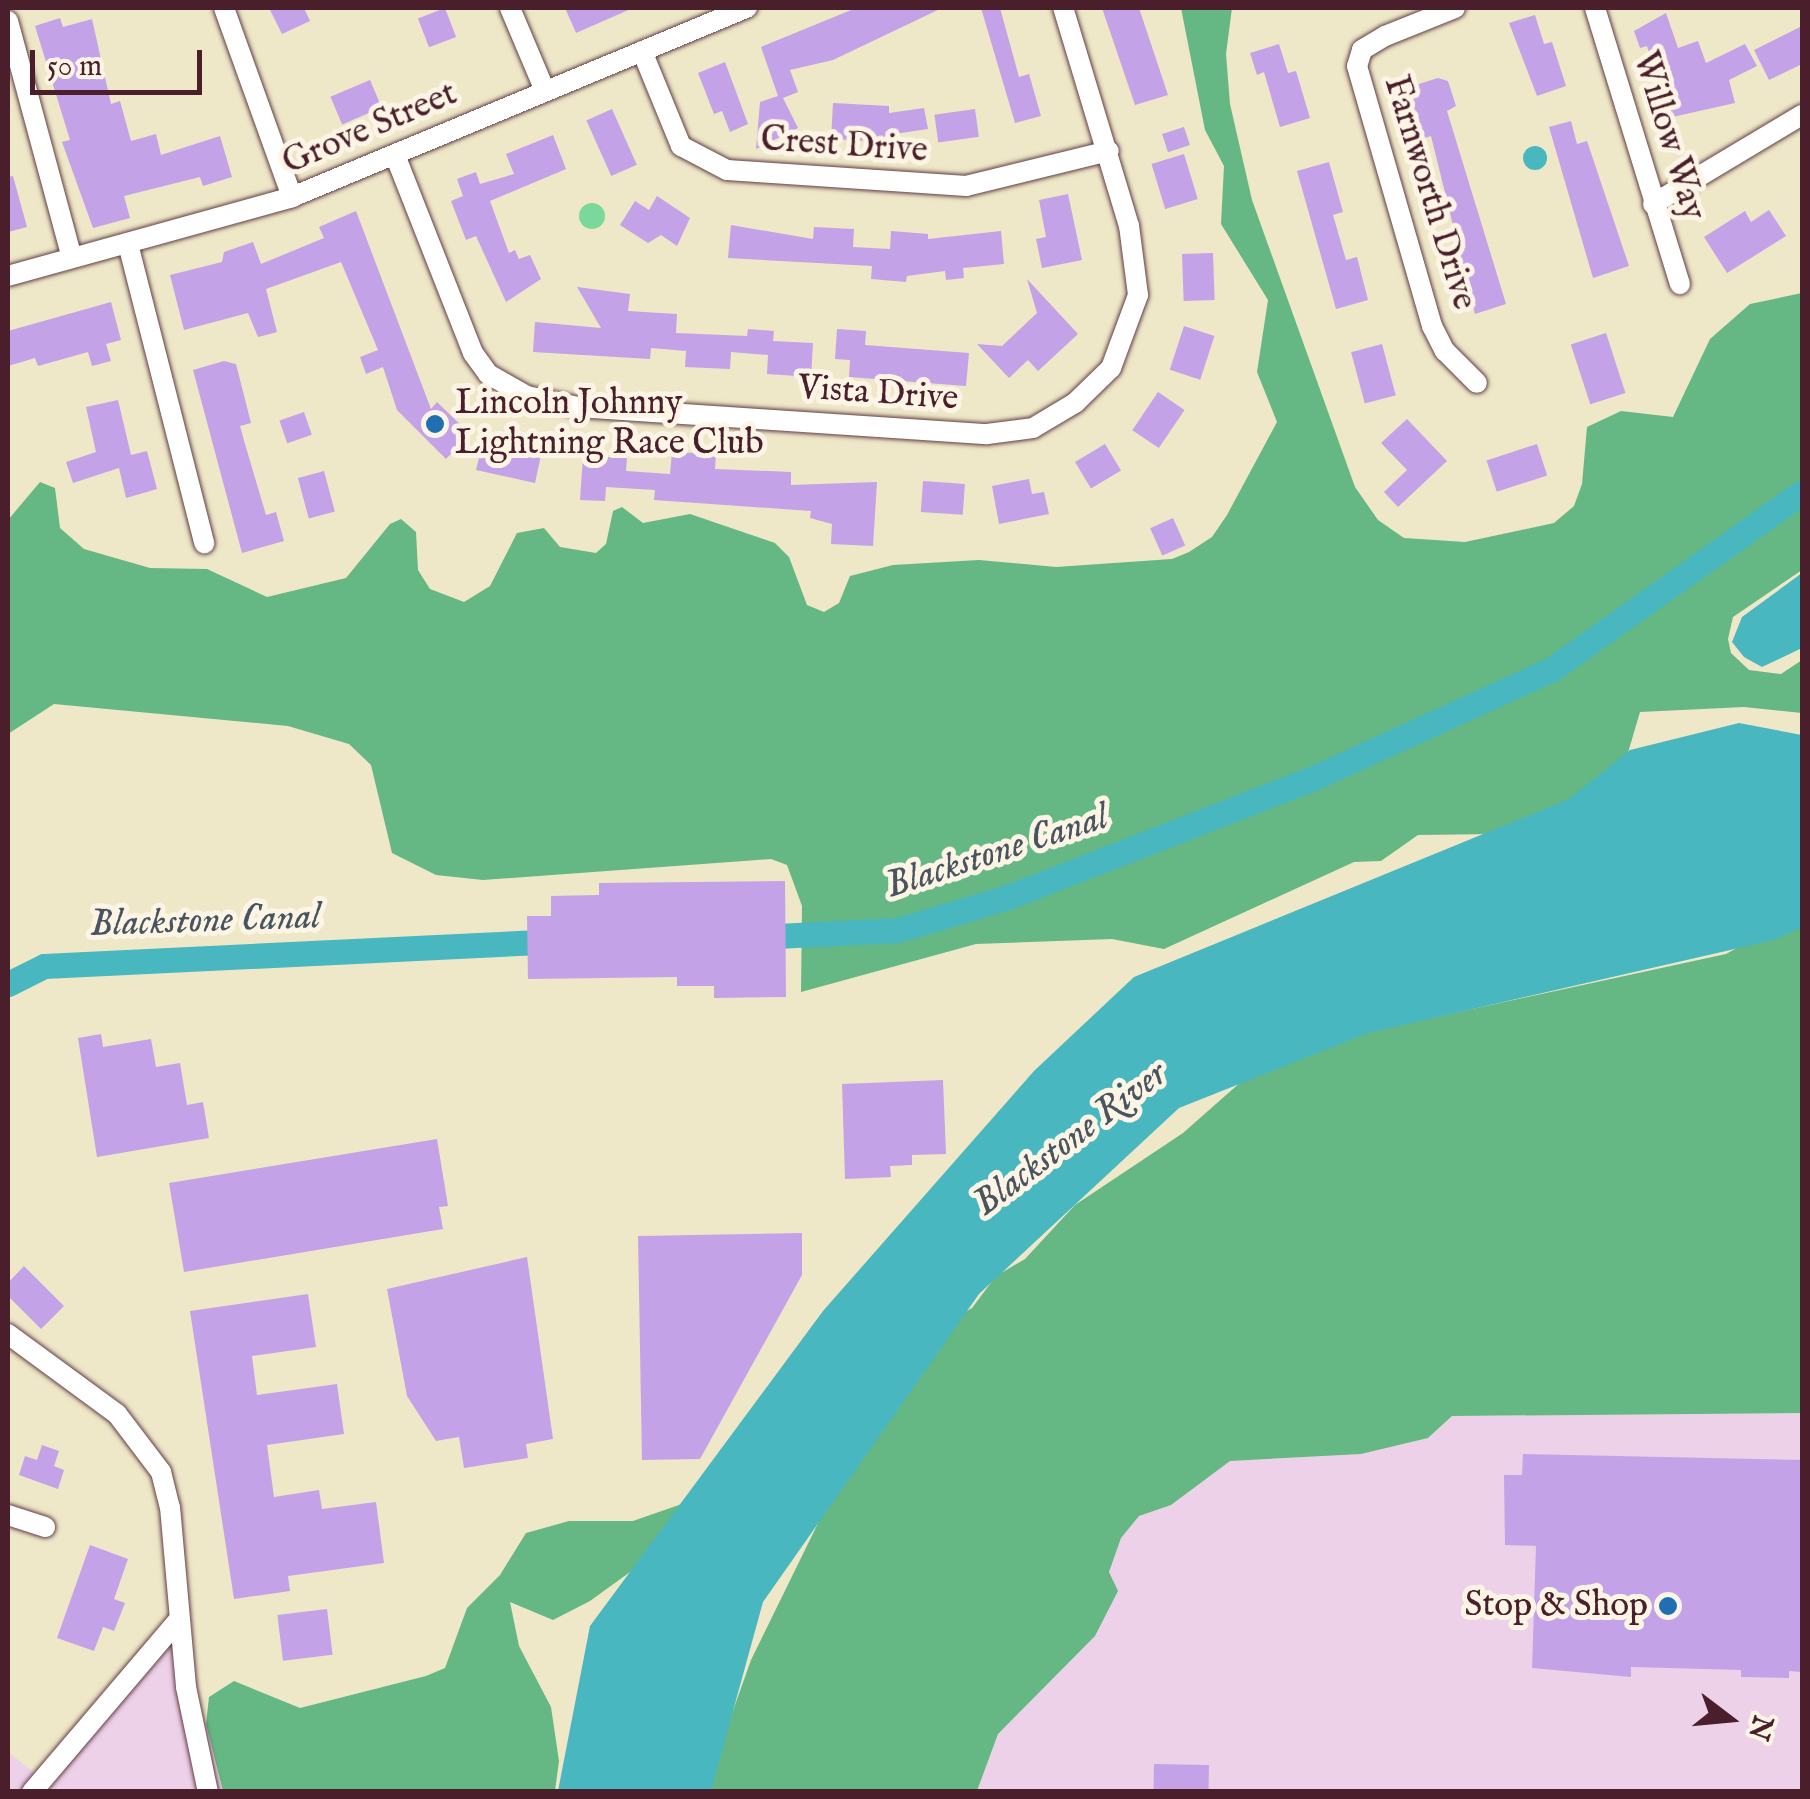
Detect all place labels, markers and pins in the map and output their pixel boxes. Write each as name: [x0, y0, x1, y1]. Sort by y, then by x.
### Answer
place label: Lincoln Johnny Lightning Race Club: [455, 383, 764, 465]
marker: Lincoln Johnny Lightning Race Club: [424, 413, 446, 435]
place label: Stop & Shop: [1464, 1585, 1648, 1627]
marker: Stop & Shop: [1657, 1595, 1679, 1617]

